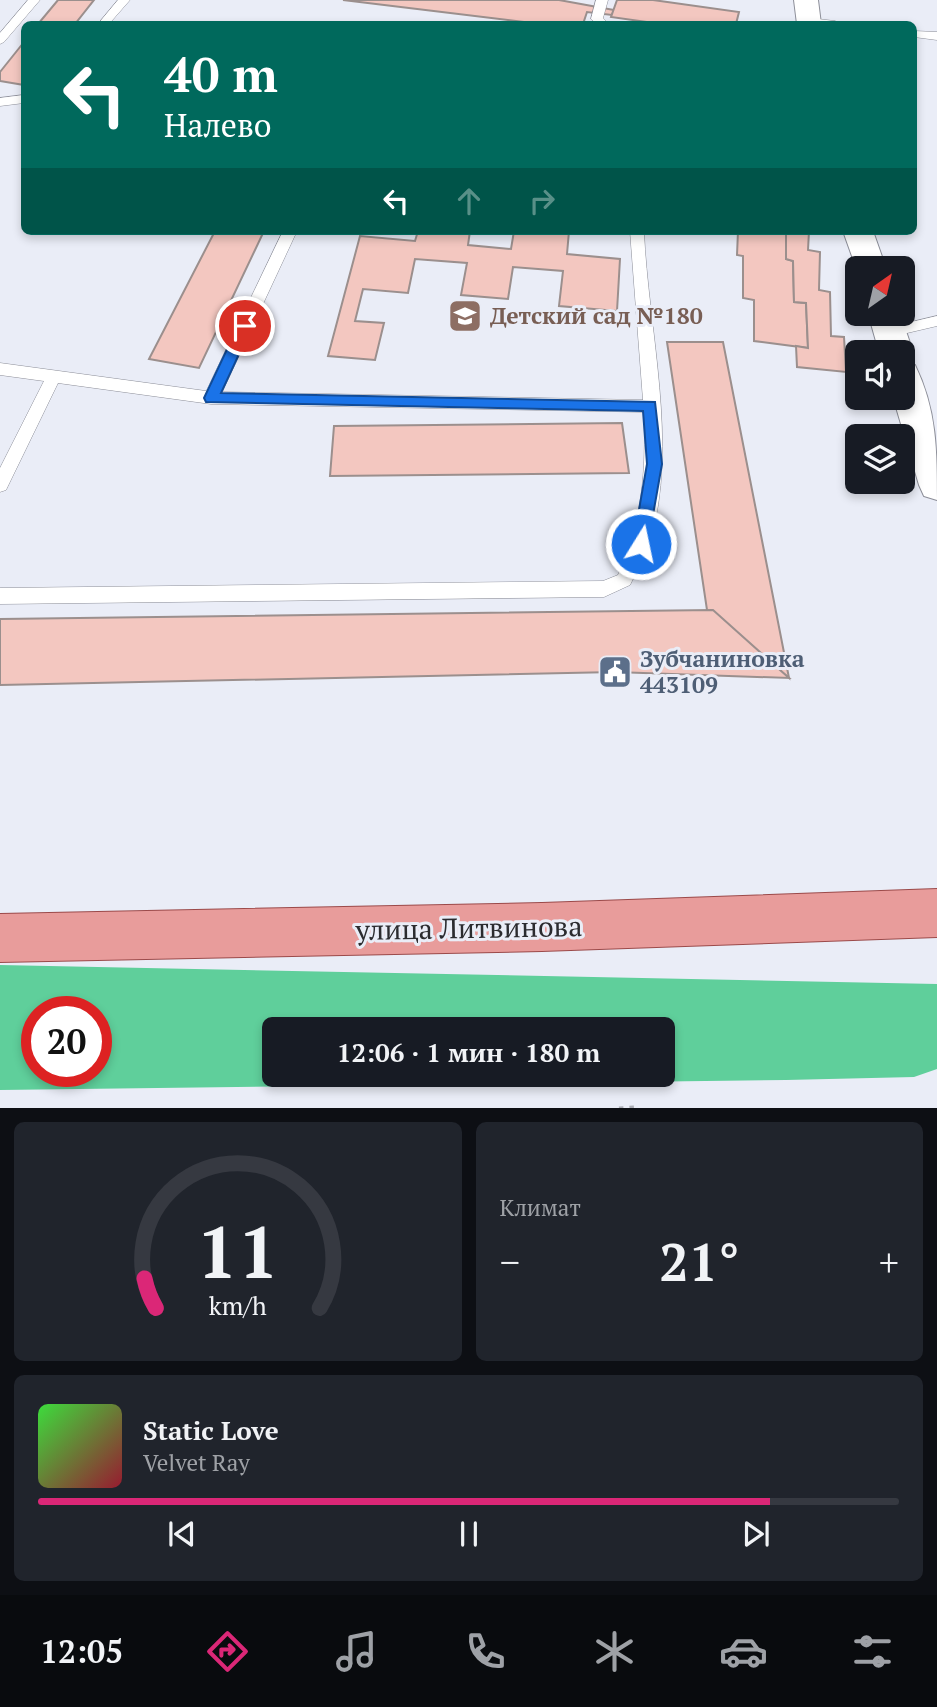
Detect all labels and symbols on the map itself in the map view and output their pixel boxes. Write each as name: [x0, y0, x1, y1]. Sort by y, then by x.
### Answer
north arrow: [845, 256, 915, 326]
pin: [215, 296, 275, 356]
school or university icon: Детский сад №180: [446, 297, 484, 335]
place label: Детский сад №180: [490, 300, 703, 331]
position arrow: [604, 507, 678, 581]
place label: Зубчаниновка 443109: [640, 643, 805, 700]
public building icon: Зубчаниновка 443109: [596, 653, 634, 691]
street label: улица Литвинова: [354, 907, 583, 948]
speed limit sign: 20: [21, 996, 112, 1087]

